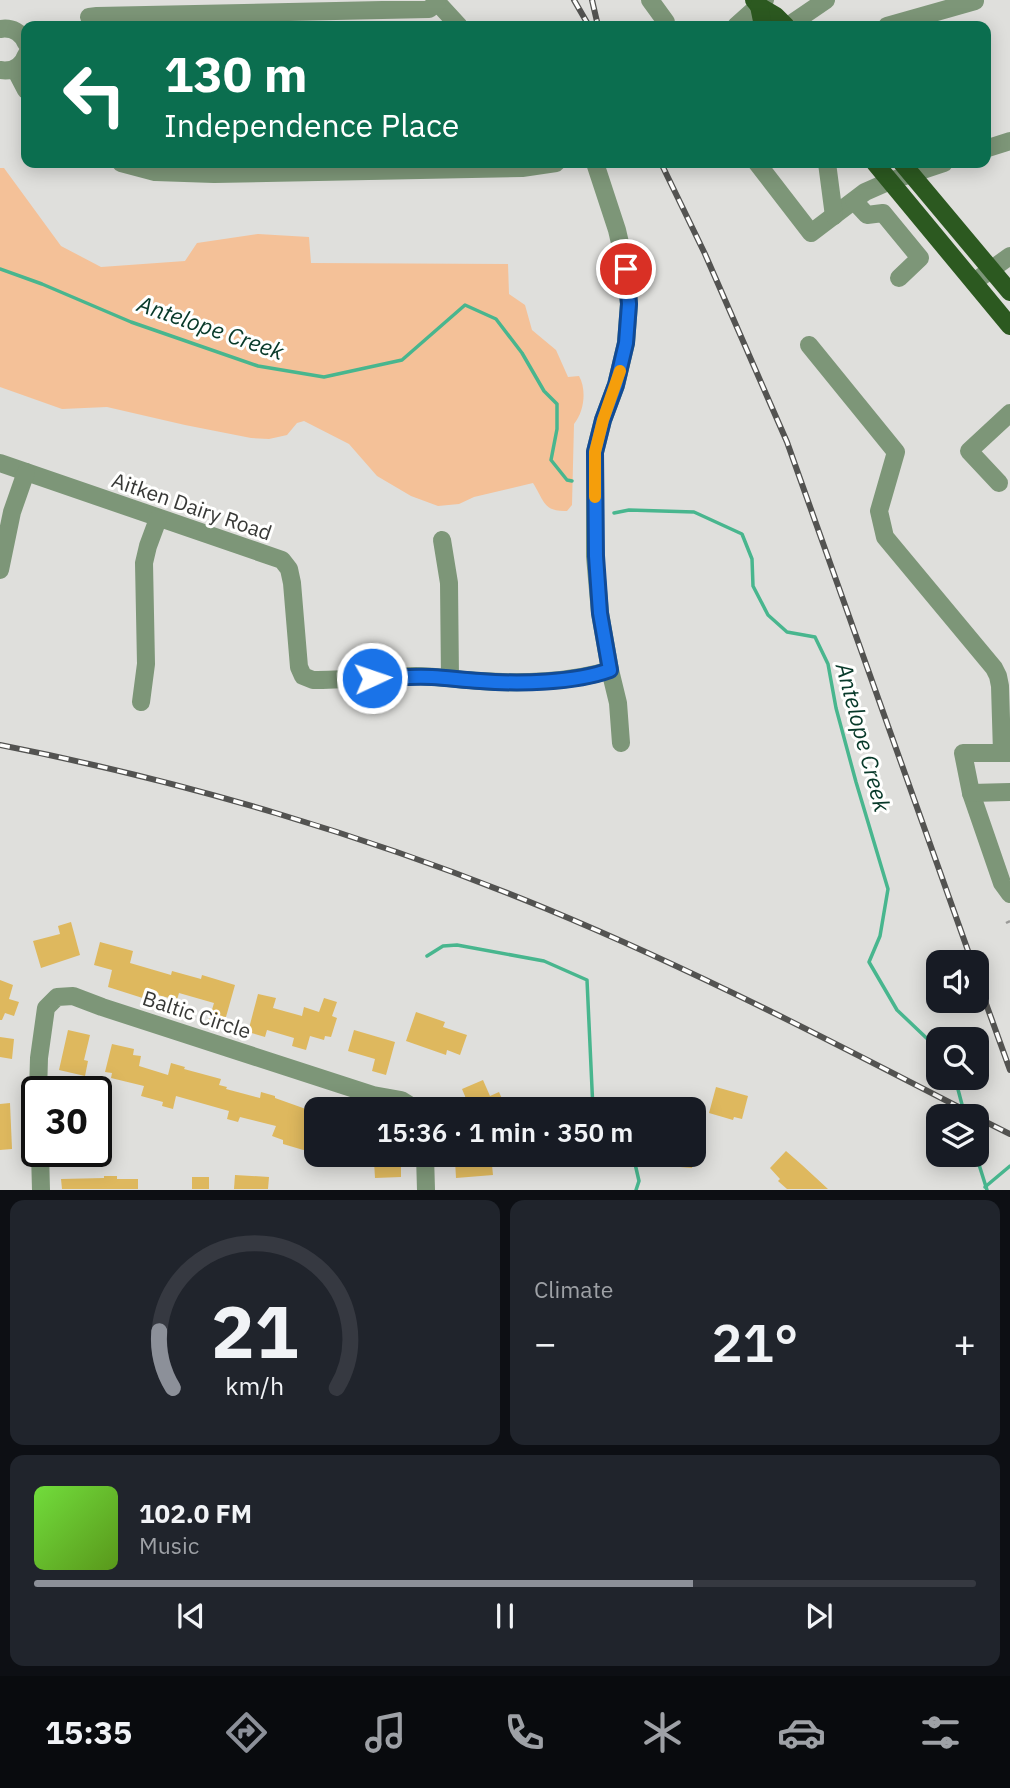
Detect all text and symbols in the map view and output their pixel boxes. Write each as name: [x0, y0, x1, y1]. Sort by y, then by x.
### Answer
text: 130 m: [164, 42, 308, 105]
icon: left: [49, 49, 140, 140]
text: Independence Place: [164, 104, 459, 146]
pin: [596, 239, 656, 299]
icon: arrive: [607, 250, 645, 288]
water label: Antelope Creek: [133, 288, 289, 366]
street label: Aitken Dairy Road: [108, 466, 276, 546]
position arrow: [335, 641, 409, 715]
water label: Antelope Creek: [829, 658, 899, 816]
map controls: [926, 950, 989, 1167]
button: sound: [926, 950, 989, 1013]
street label: Baltic Circle: [139, 983, 255, 1045]
button: search: [926, 1027, 989, 1090]
speed limit sign: 30: [21, 1076, 112, 1167]
button: layers: [926, 1104, 989, 1167]
text: 15:36 · 1 min · 350 m: [377, 1115, 633, 1149]
text: Climate: [534, 1274, 613, 1304]
text: 21: [211, 1284, 299, 1379]
text: 21°: [712, 1309, 798, 1376]
text: −: [534, 1318, 557, 1367]
text: +: [953, 1318, 976, 1367]
text: km/h: [226, 1369, 284, 1402]
text: 102.0 FM: [139, 1496, 252, 1530]
text: Music: [139, 1530, 199, 1560]
icon: previous: [172, 1597, 210, 1635]
icon: pause: [486, 1597, 524, 1635]
icon: next: [800, 1597, 838, 1635]
icon: directions: [222, 1708, 271, 1757]
icon: music: [361, 1708, 410, 1757]
icon: phone: [500, 1708, 549, 1757]
icon: climate: [638, 1708, 687, 1757]
icon: car: [777, 1708, 826, 1757]
icon: filters: [916, 1708, 965, 1757]
text: 15:35: [45, 1711, 132, 1753]

